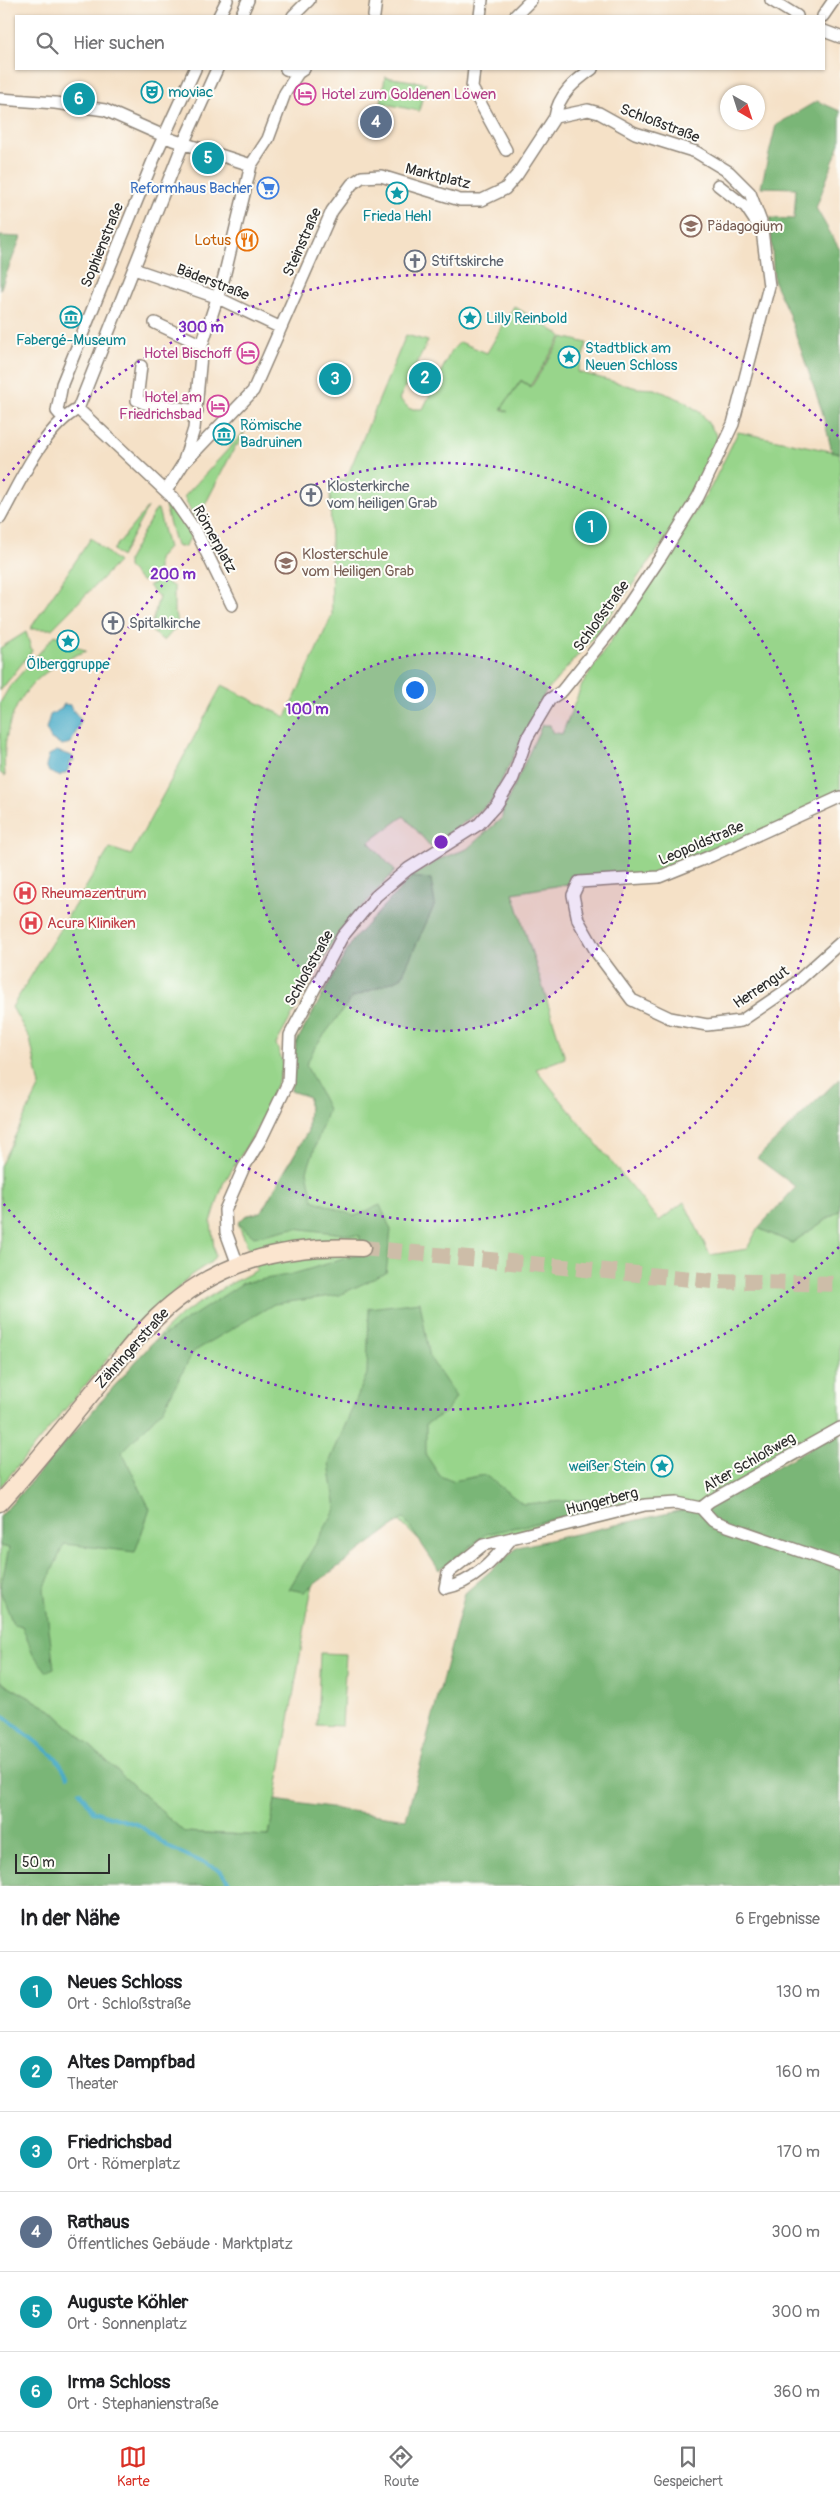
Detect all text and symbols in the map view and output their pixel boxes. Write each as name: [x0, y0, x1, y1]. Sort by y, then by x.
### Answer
search box: [15, 15, 825, 70]
icon: search: [33, 29, 61, 57]
text: Hier suchen: [73, 31, 165, 55]
pin: 6: [63, 80, 95, 118]
theatre icon: moviac: [140, 80, 164, 104]
hotel icon: Hotel zum Goldenen Löwen: [293, 82, 317, 106]
place label: moviac: [168, 83, 214, 102]
place label: Hotel zum Goldenen Löwen: [321, 85, 496, 104]
north arrow: [720, 85, 765, 130]
street label: Schloßstraße: [617, 100, 703, 148]
pin: 4: [360, 103, 392, 141]
pin: 5: [192, 139, 224, 177]
street label: Marktplatz: [403, 159, 473, 194]
supermarket icon: Reformhaus Bacher: [256, 176, 280, 200]
place label: Reformhaus Bacher: [130, 179, 253, 198]
place icon: Frieda Hehl: [385, 181, 409, 205]
street label: Sophienstraße: [77, 199, 128, 290]
street label: Steinstraße: [279, 204, 326, 280]
place label: Frieda Hehl: [363, 207, 431, 226]
school or university icon: Pädagogium: [679, 214, 703, 238]
place label: Pädagogium: [707, 217, 783, 236]
restaurant icon: Lotus: [235, 228, 259, 252]
place label: Lotus: [194, 231, 231, 250]
church icon: Stiftskirche: [403, 249, 427, 273]
place label: Stiftskirche: [431, 252, 504, 271]
street label: Bäderstraße: [174, 260, 253, 305]
museum icon: Fabergé-Museum: [59, 305, 83, 329]
place icon: Lilly Reinbold: [458, 306, 482, 330]
place label: Lilly Reinbold: [486, 309, 567, 328]
text: 300 m: [178, 318, 224, 337]
place label: Fabergé-Museum: [16, 331, 126, 350]
place label: Stadtblick am Neuen Schloss: [585, 339, 678, 375]
hotel icon: Hotel Bischoff: [236, 341, 260, 365]
place label: Hotel Bischoff: [144, 344, 232, 363]
place icon: Stadtblick am Neuen Schloss: [557, 345, 581, 369]
pin: 2: [409, 359, 441, 397]
pin: 3: [319, 360, 351, 398]
place label: Hotel am Friedrichsbad: [119, 388, 202, 424]
hotel icon: Hotel am Friedrichsbad: [206, 394, 230, 418]
place label: Römische Badruinen: [240, 416, 302, 452]
museum icon: Römische Badruinen: [212, 422, 236, 446]
place label: Klosterkirche vom heiligen Grab: [326, 477, 437, 513]
church icon: Klosterkirche vom heiligen Grab: [299, 483, 323, 507]
street label: Römerplatz: [188, 502, 241, 576]
pin: 1: [575, 508, 607, 546]
place label: Klosterschule vom Heiligen Grab: [301, 545, 414, 581]
school or university icon: Klosterschule vom Heiligen Grab: [274, 551, 298, 575]
text: 200 m: [150, 565, 196, 584]
street label: Schloßstraße: [569, 576, 634, 656]
church icon: Spitalkirche: [101, 611, 125, 635]
place label: Spitalkirche: [129, 614, 201, 633]
place icon: Ölberggruppe: [56, 629, 80, 653]
place label: Ölberggruppe: [26, 655, 110, 674]
your location: [402, 677, 428, 703]
text: 100 m: [286, 700, 328, 719]
street label: Leopoldstraße: [656, 817, 747, 870]
centre of rings: [432, 833, 450, 851]
hospital icon: Rheumazentrum: [13, 881, 37, 905]
place label: Rheumazentrum: [41, 884, 147, 903]
hospital icon: Acura Kliniken: [19, 911, 43, 935]
place label: Acura Kliniken: [47, 914, 136, 933]
street label: Schloßstraße: [281, 926, 338, 1010]
street label: Herrengut: [730, 961, 794, 1013]
street label: Zähringerstraße: [91, 1304, 174, 1392]
street label: Alter Schloßweg: [700, 1428, 799, 1497]
place icon: weißer Stein: [650, 1454, 674, 1478]
place label: weißer Stein: [568, 1457, 646, 1476]
street label: Hungerberg: [564, 1483, 640, 1520]
scale bar: [15, 1851, 110, 1874]
text: 50 m: [22, 1854, 55, 1871]
text: In der Nähe: [20, 1905, 120, 1932]
text: 6 Ergebnisse: [735, 1909, 820, 1929]
text: Neues Schloss: [67, 1970, 182, 1994]
text: 1: [33, 1982, 39, 2002]
text: 130 m: [776, 1982, 820, 2002]
text: Ort · Schloßstraße: [67, 1994, 191, 2014]
text: Altes Dampfbad: [67, 2050, 195, 2074]
text: 2: [32, 2062, 40, 2082]
text: 160 m: [776, 2062, 820, 2082]
text: Theater: [67, 2074, 118, 2094]
text: Friedrichsbad: [67, 2130, 172, 2154]
text: 3: [32, 2142, 40, 2162]
text: 170 m: [777, 2142, 820, 2162]
text: Ort · Römerplatz: [67, 2154, 180, 2174]
text: Rathaus: [67, 2210, 129, 2234]
text: 4: [31, 2222, 41, 2242]
text: 300 m: [772, 2222, 820, 2242]
text: Öffentliches Gebäude · Marktplatz: [67, 2234, 293, 2254]
text: Auguste Köhler: [67, 2290, 188, 2314]
text: 5: [32, 2302, 40, 2322]
text: 300 m: [772, 2302, 820, 2322]
text: Ort · Sonnenplatz: [67, 2314, 187, 2334]
text: Irma Schloss: [67, 2370, 170, 2394]
text: 6: [31, 2382, 41, 2402]
text: 360 m: [773, 2382, 820, 2402]
text: Ort · Stephanienstraße: [67, 2394, 219, 2414]
tab: Karte: [117, 2443, 150, 2490]
tab: Route: [384, 2443, 419, 2490]
tab: Gespeichert: [653, 2443, 723, 2490]

